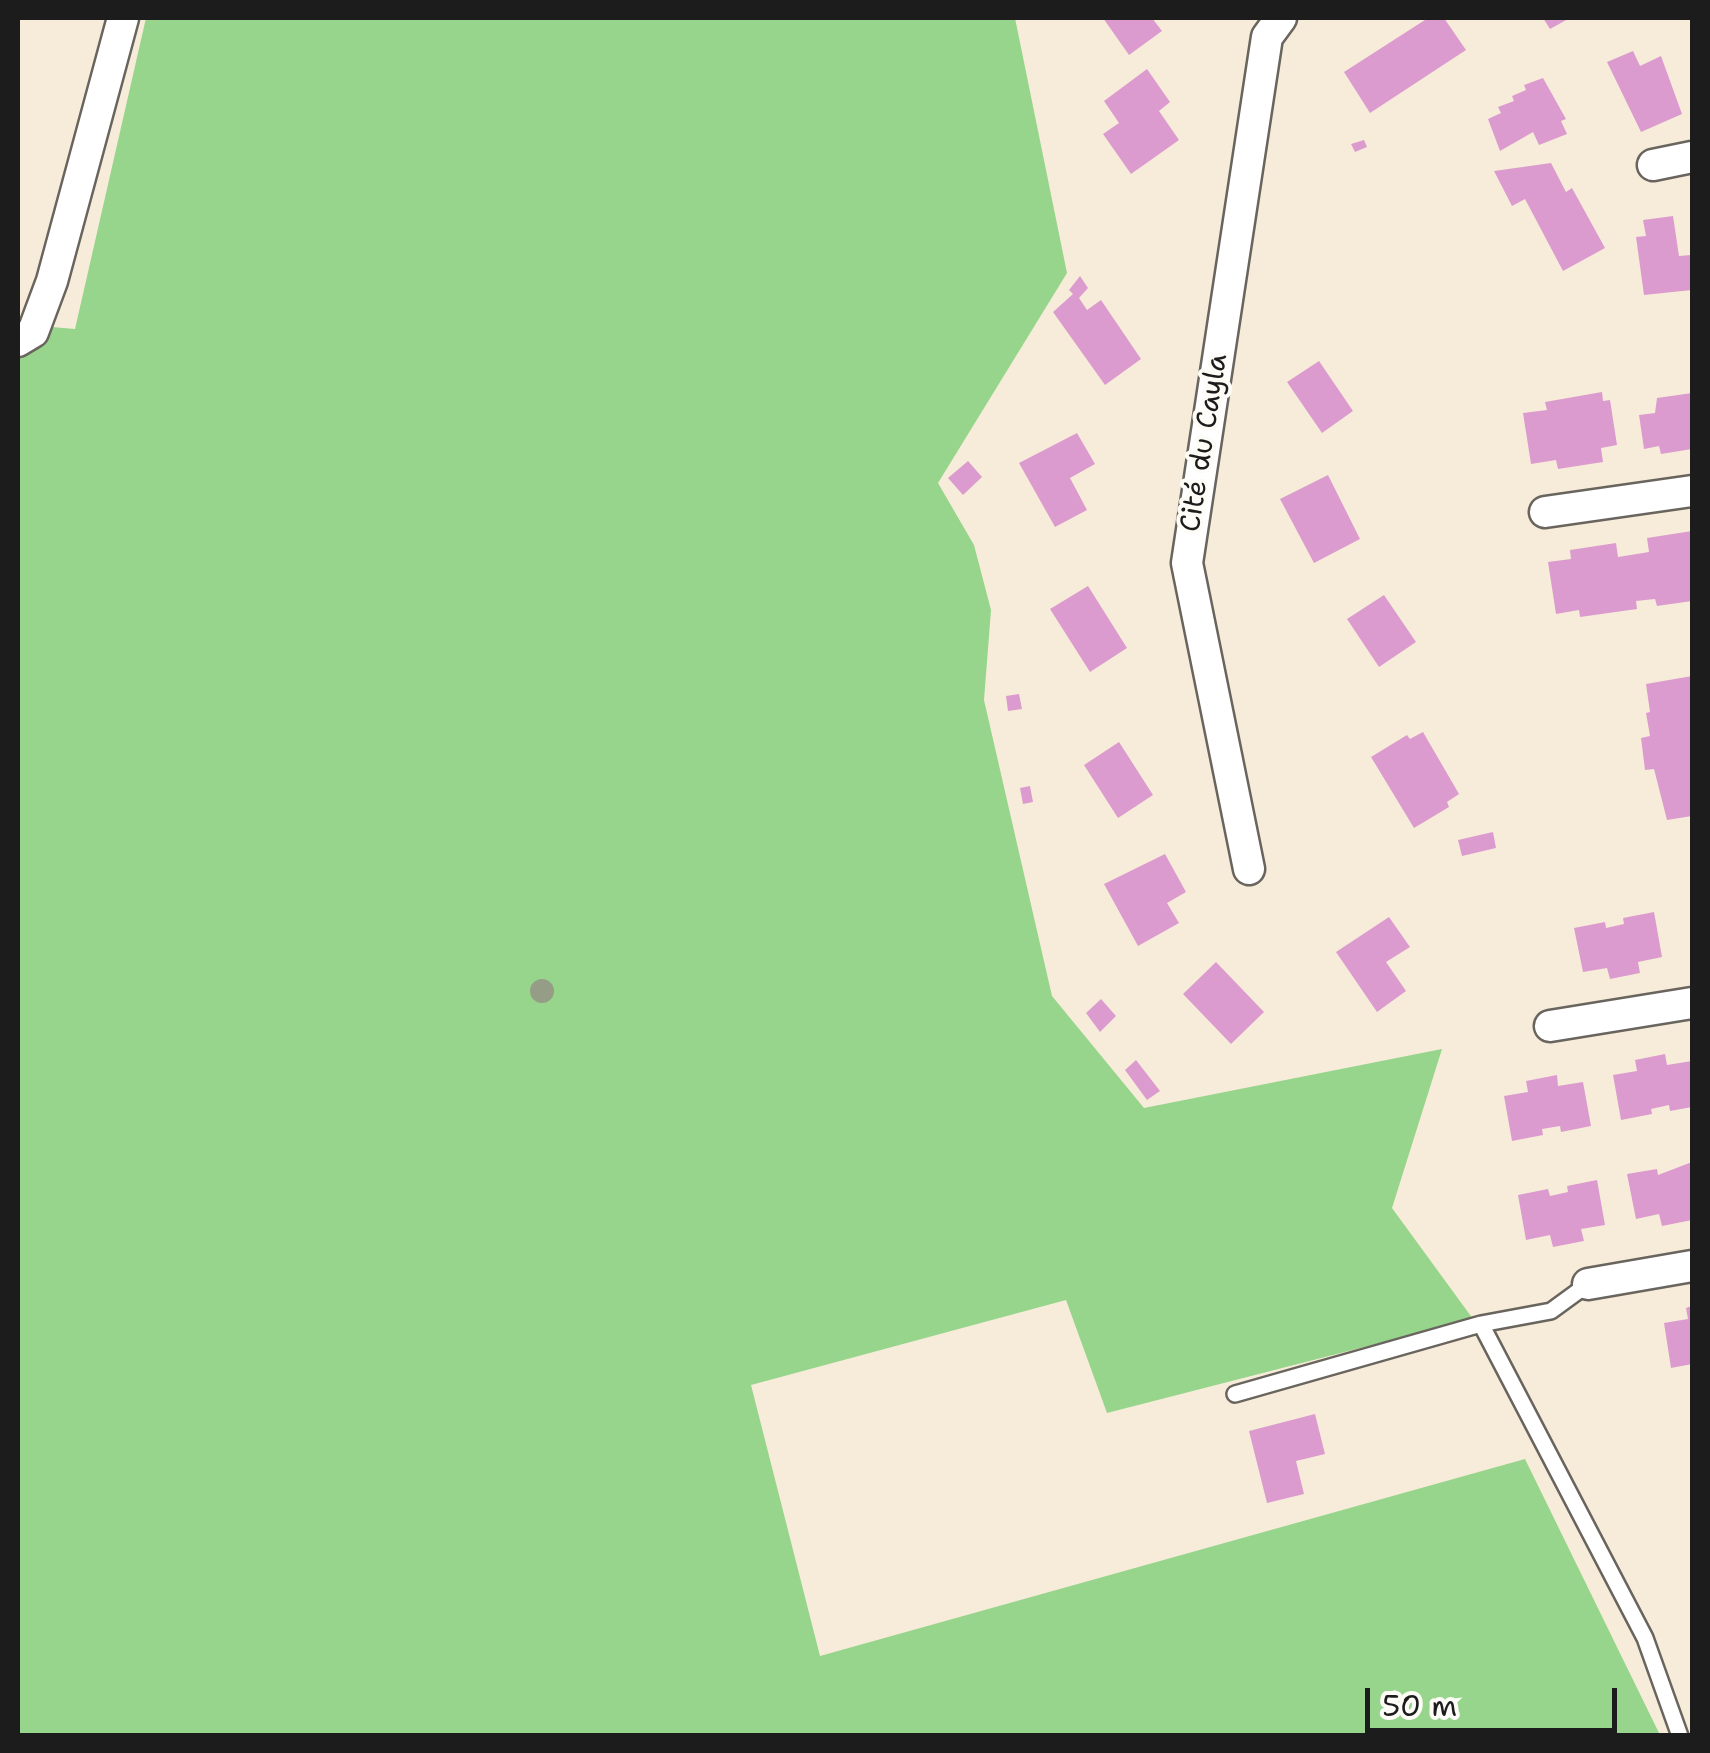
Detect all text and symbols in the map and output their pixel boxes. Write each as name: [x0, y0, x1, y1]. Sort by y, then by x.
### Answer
street label: Cité du Cayla: [1174, 351, 1236, 535]
scale bar: [1370, 1668, 1622, 1730]
text: 50 m: [1382, 1685, 1457, 1726]

